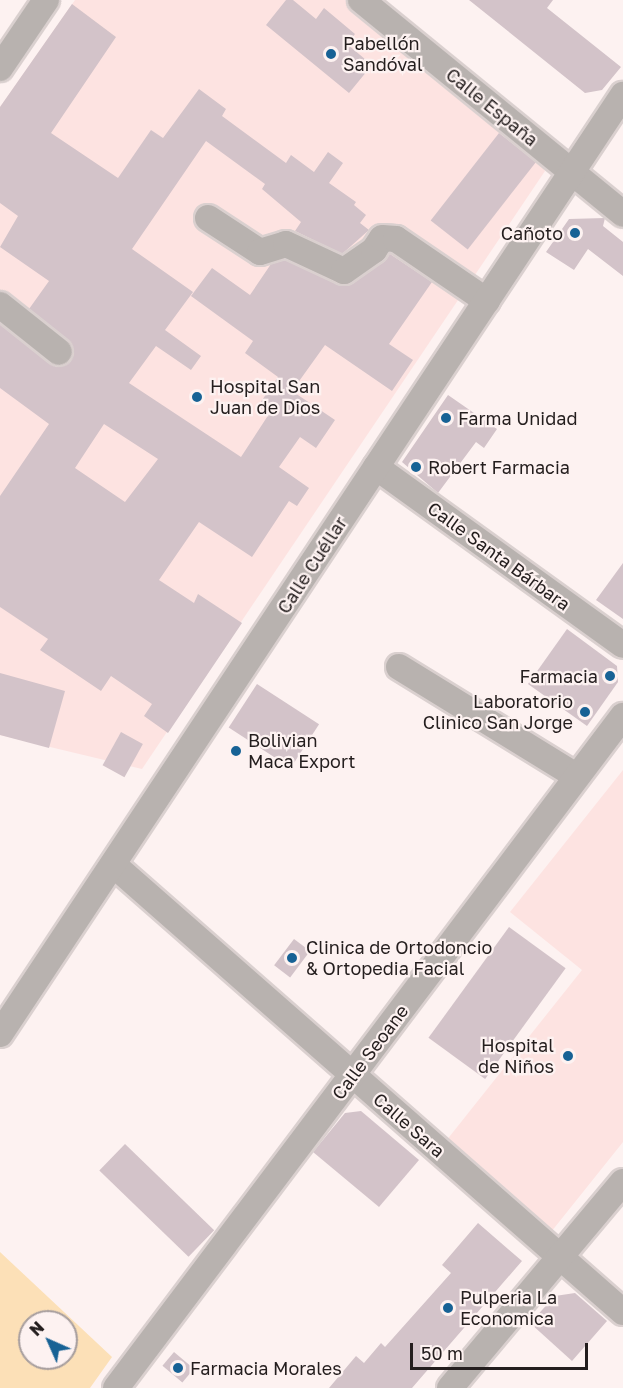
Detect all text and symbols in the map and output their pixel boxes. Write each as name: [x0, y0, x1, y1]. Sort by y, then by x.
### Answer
place label: Pabellón Sandóval: [343, 33, 423, 76]
marker: Pabellón Sandóval: [324, 47, 338, 61]
street label: Calle España: [442, 63, 542, 151]
place label: Cañoto: [501, 222, 563, 244]
marker: Cañoto: [568, 226, 582, 240]
place label: Hospital San Juan de Dios: [210, 376, 320, 418]
marker: Hospital San Juan de Dios: [188, 388, 206, 406]
place label: Farma Unidad: [458, 407, 577, 429]
marker: Farma Unidad: [439, 411, 453, 425]
place label: Robert Farmacia: [428, 456, 570, 478]
marker: Robert Farmacia: [409, 460, 423, 474]
street label: Calle Santa Bárbara: [424, 497, 574, 615]
street label: Calle Cuéllar: [273, 513, 351, 617]
place label: Farmacia: [520, 665, 598, 687]
marker: Farmacia: [603, 669, 617, 683]
place label: Laboratorio Clinico San Jorge: [423, 691, 573, 734]
marker: Laboratorio Clinico San Jorge: [578, 705, 592, 719]
place label: Bolivian Maca Export: [248, 730, 355, 772]
marker: Bolivian Maca Export: [229, 744, 243, 758]
place label: Clinica de Ortodoncio & Ortopedia Facial: [306, 937, 492, 980]
marker: Clinica de Ortodoncio & Ortopedia Facial: [283, 949, 301, 967]
street label: Calle Seoane: [327, 1000, 413, 1104]
place label: Hospital de Niños: [478, 1035, 554, 1078]
marker: Hospital de Niños: [559, 1047, 577, 1065]
street label: Calle Sara: [369, 1088, 449, 1162]
place label: Pulperia La Economica: [460, 1287, 557, 1330]
marker: Pulperia La Economica: [441, 1301, 455, 1315]
north arrow: [18, 1310, 78, 1370]
text: N: [25, 1317, 48, 1340]
scale bar: [413, 1331, 592, 1369]
text: 50 m: [421, 1342, 463, 1364]
place label: Farmacia Morales: [190, 1357, 342, 1379]
marker: Farmacia Morales: [171, 1361, 185, 1375]

